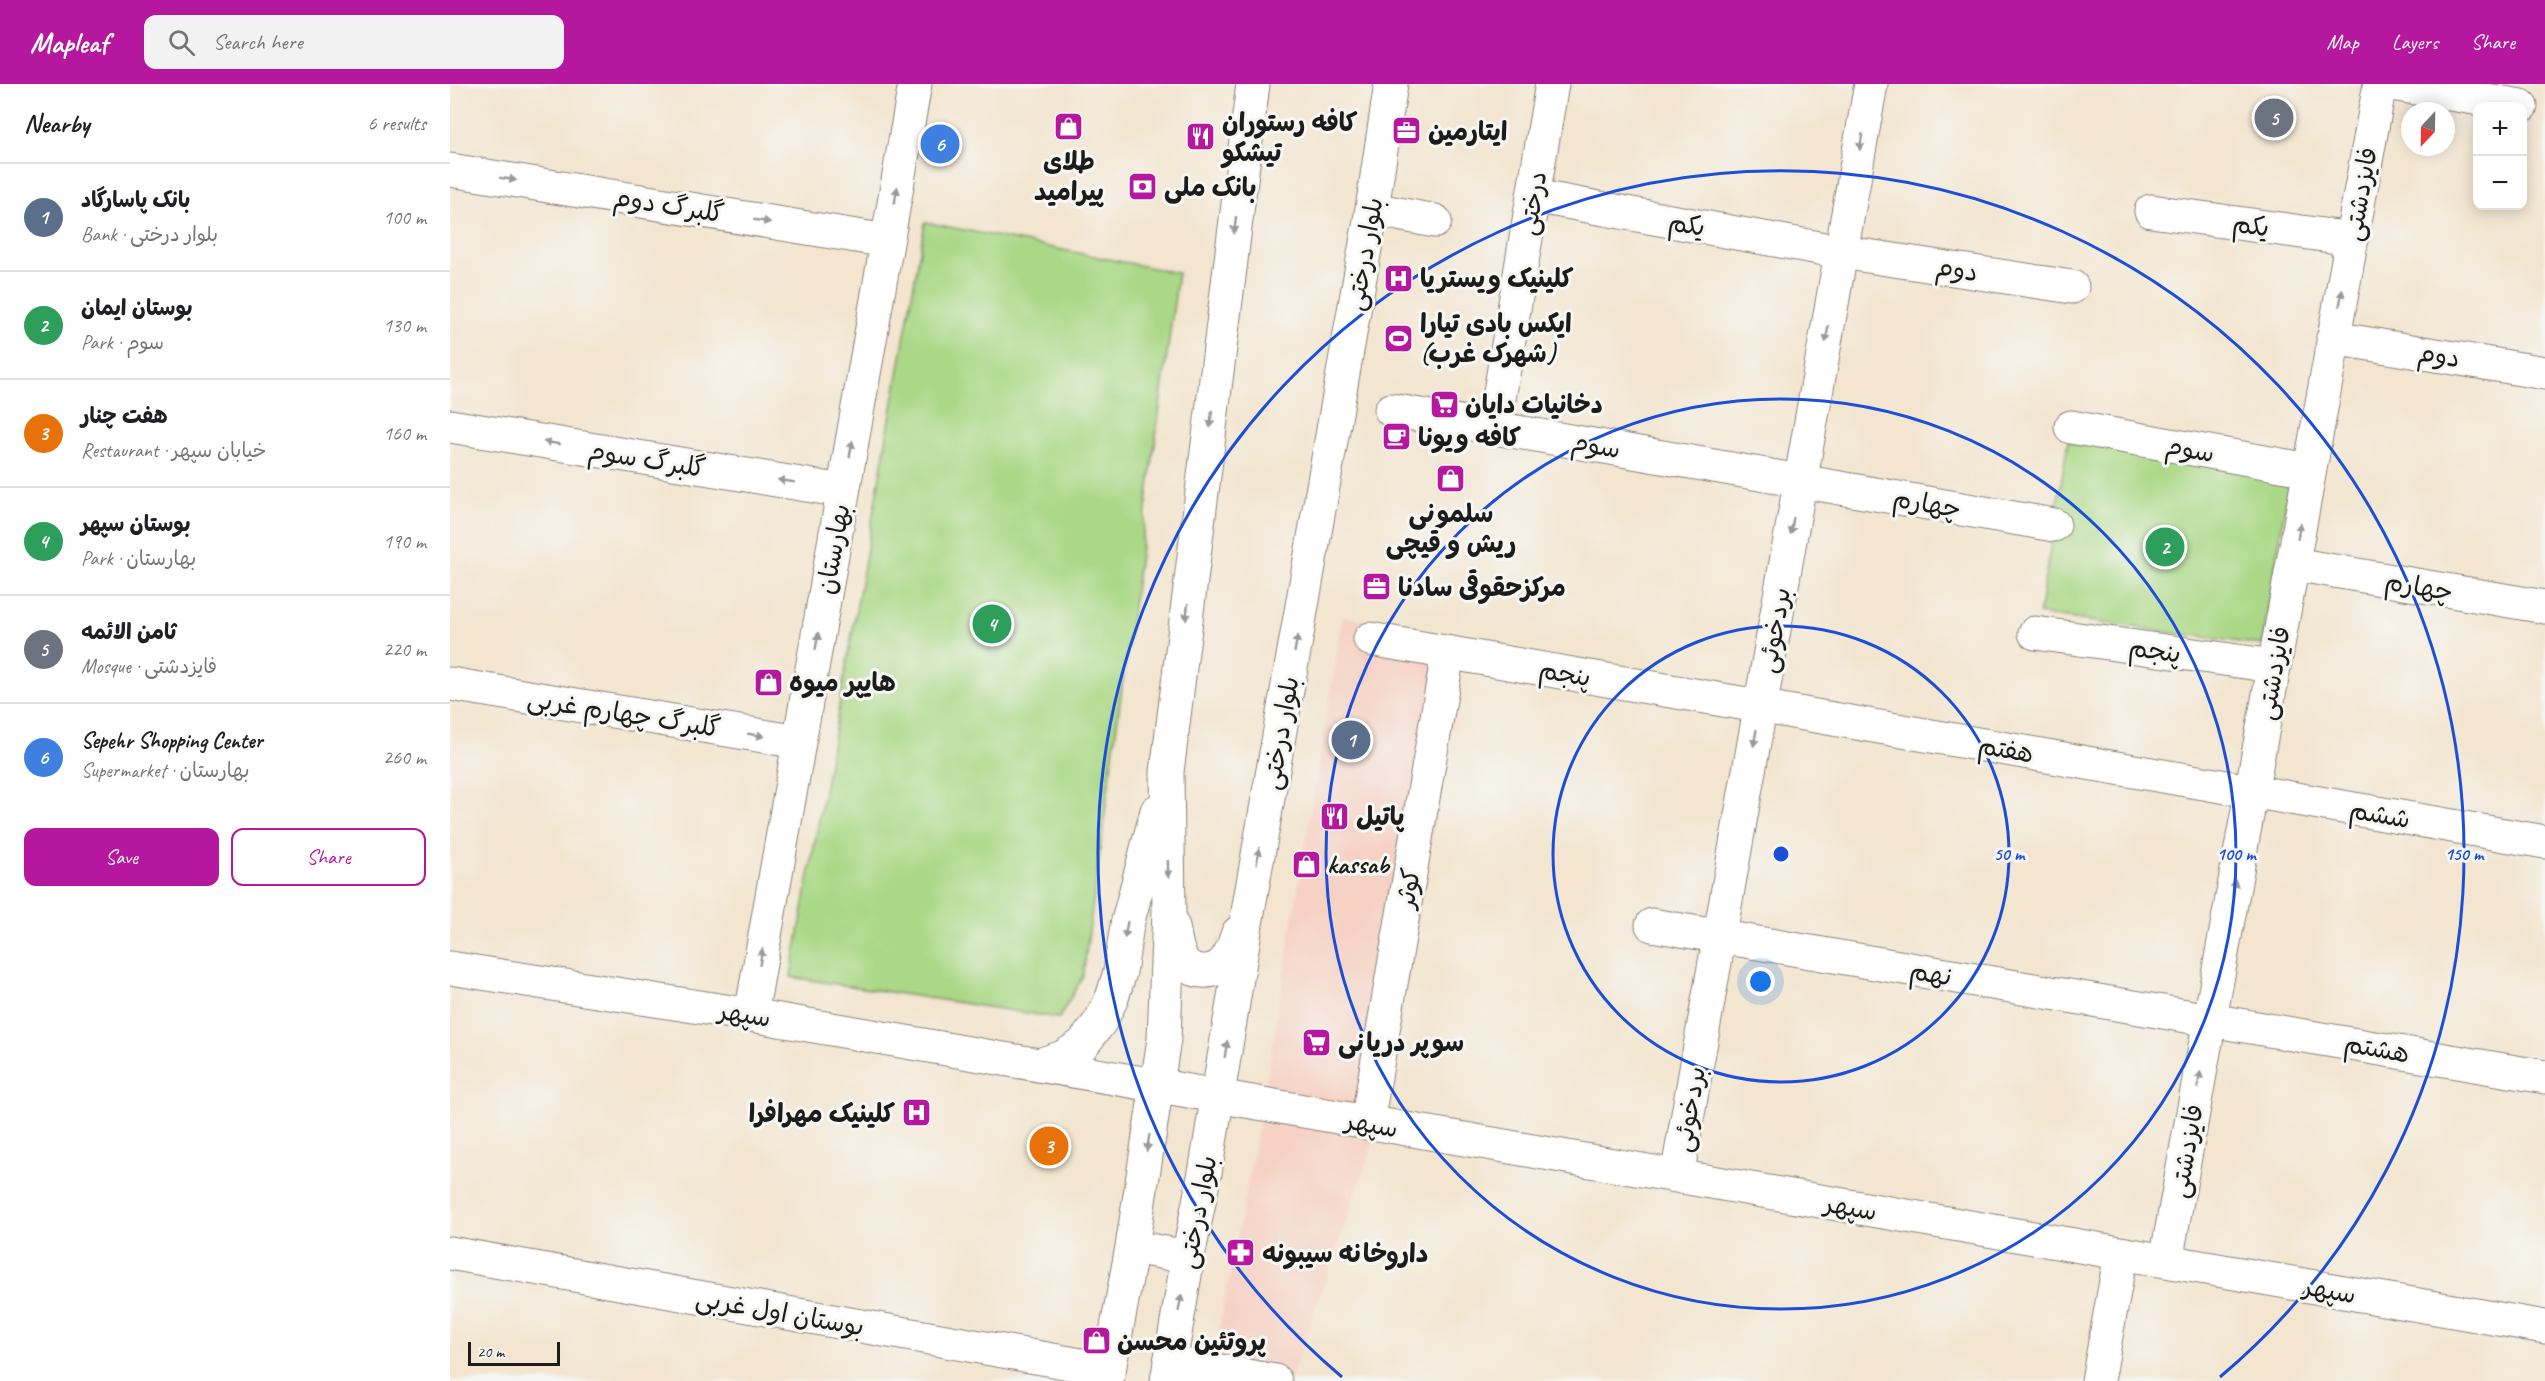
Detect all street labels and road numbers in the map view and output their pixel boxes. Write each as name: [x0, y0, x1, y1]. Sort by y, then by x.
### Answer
street label: فایزدشتی: [2336, 145, 2385, 244]
street label: درختی: [1511, 168, 1554, 238]
street label: گلبرگ دوم: [611, 180, 727, 233]
street label: بلوار درختی: [1338, 195, 1391, 313]
street label: یکم: [1665, 205, 1708, 247]
street label: یکم: [2230, 207, 2271, 247]
street label: دوم: [1933, 250, 1980, 292]
street label: دوم: [2415, 336, 2462, 378]
street label: سوم: [1568, 425, 1623, 469]
street label: سوم: [2162, 429, 2217, 473]
street label: گلبرگ سوم: [585, 434, 708, 488]
street label: چهارم: [1890, 481, 1964, 529]
street label: بهارستان: [809, 501, 858, 597]
street label: چهارم: [2382, 564, 2456, 612]
street label: بردخوئی: [1751, 585, 1798, 676]
street label: فایزدشتی: [2249, 624, 2298, 723]
street label: پنجم: [2126, 631, 2183, 673]
street label: پنجم: [1536, 653, 1594, 697]
street label: بلوار درختی: [1254, 674, 1307, 792]
street label: گلبرگ چهارم غربی: [524, 682, 723, 748]
street label: هفتم: [1975, 728, 2036, 774]
street label: ششم: [2346, 793, 2413, 839]
street label: کوثر: [1388, 866, 1428, 912]
street label: نهم: [1907, 954, 1955, 996]
street label: سپهر: [714, 994, 773, 1035]
street label: هشتم: [2341, 1027, 2412, 1073]
street label: بردخوئی: [1666, 1064, 1713, 1155]
street label: فایزدشتی: [2162, 1102, 2211, 1201]
street label: سپهر: [1341, 1103, 1401, 1145]
street label: بلوار درختی: [1170, 1153, 1225, 1272]
street label: سپهر: [1820, 1186, 1880, 1228]
street label: سپهر: [2299, 1269, 2359, 1311]
street label: بوستان اول غربی: [693, 1281, 867, 1344]

